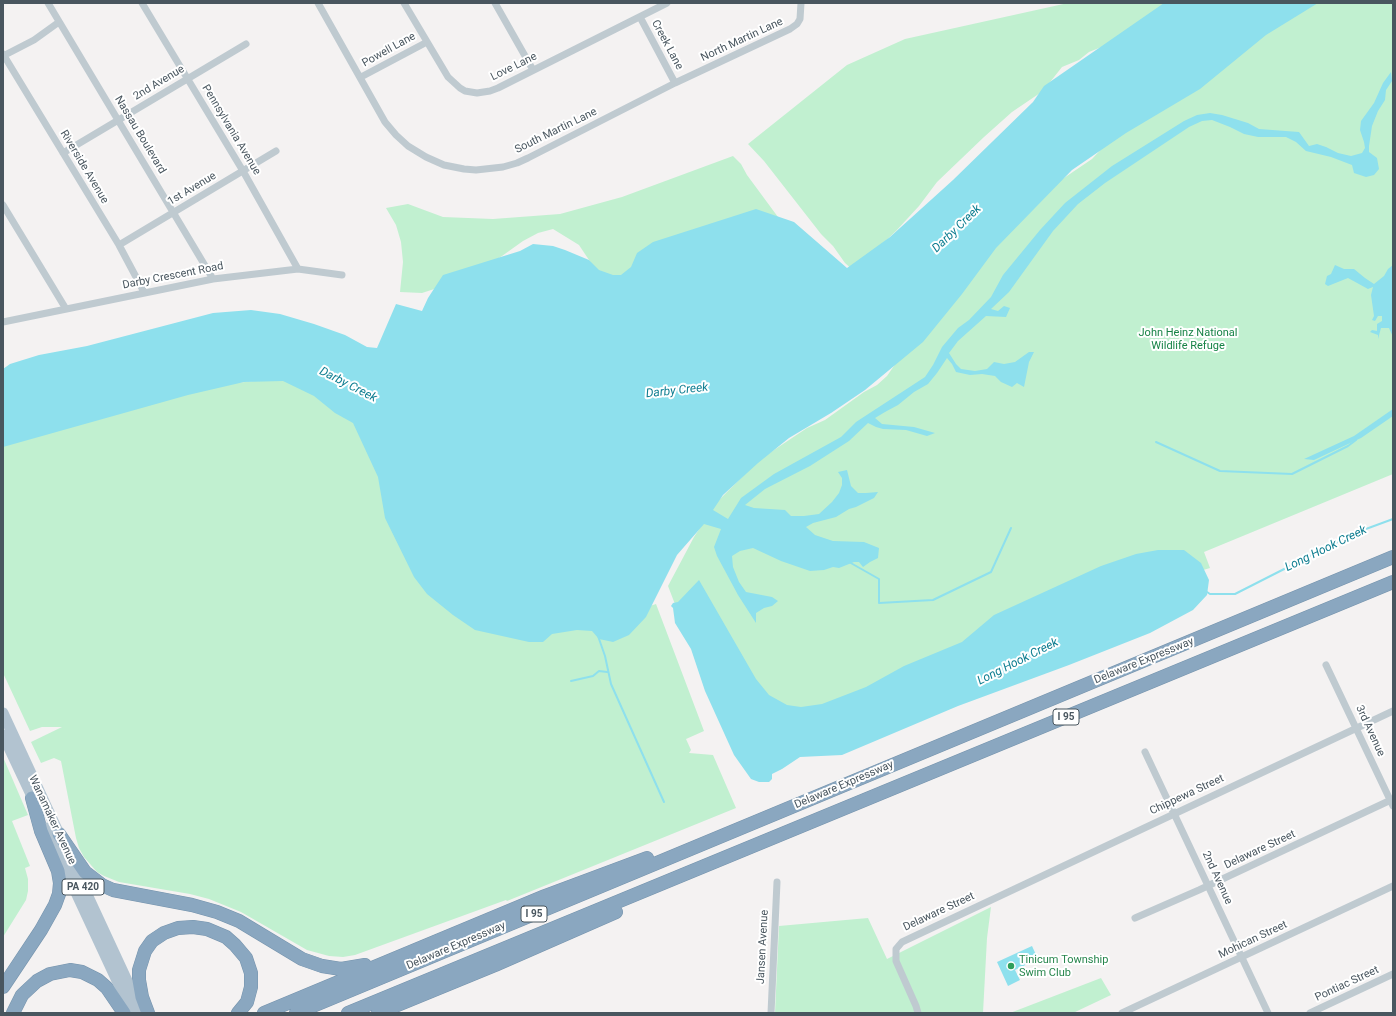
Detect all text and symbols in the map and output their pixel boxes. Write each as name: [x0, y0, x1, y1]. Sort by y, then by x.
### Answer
street label: North Martin Lane: [699, 15, 785, 65]
street label: Creek Lane: [648, 18, 686, 72]
street label: Powell Lane: [360, 30, 418, 70]
street label: Love Lane: [489, 50, 539, 84]
street label: 2nd Avenue: [131, 63, 187, 103]
street label: Pennsylvania Avenue: [199, 82, 263, 178]
street label: Nassau Boulevard: [112, 94, 168, 176]
street label: South Martin Lane: [513, 105, 599, 157]
street label: Riverside Avenue: [57, 128, 111, 206]
street label: 1st Avenue: [165, 169, 219, 209]
water label: Darby Creek: [930, 202, 984, 256]
street label: Darby Crescent Road: [121, 260, 225, 292]
park label: John Heinz National Wildlife Refuge: [1139, 326, 1237, 352]
water label: Darby Creek: [317, 364, 379, 406]
water label: Darby Creek: [645, 381, 709, 401]
water label: Long Hook Creek: [1283, 523, 1369, 575]
water label: Long Hook Creek: [975, 635, 1061, 689]
street label: Delaware Expressway: [1092, 635, 1196, 687]
street label: 3rd Avenue: [1352, 703, 1388, 759]
road number: I 95: [1053, 709, 1079, 725]
street label: Delaware Expressway: [793, 758, 895, 812]
street label: Chippewa Street: [1148, 772, 1226, 818]
street label: Wanamaker Avenue: [26, 773, 78, 867]
street label: Delaware Street: [1222, 828, 1298, 872]
street label: 2nd Avenue: [1199, 849, 1235, 907]
road number: PA 420: [62, 879, 104, 895]
street label: Delaware Street: [901, 890, 977, 934]
road number: I 95: [521, 906, 547, 922]
street label: Jansen Avenue: [754, 910, 772, 984]
street label: Mohican Street: [1217, 918, 1289, 962]
street label: Delaware Expressway: [405, 919, 507, 973]
place label: Tinicum Township Swim Club: [1019, 953, 1108, 979]
marker: Tinicum Township Swim Club: [1006, 961, 1016, 971]
street label: Pontiac Street: [1313, 963, 1381, 1005]

